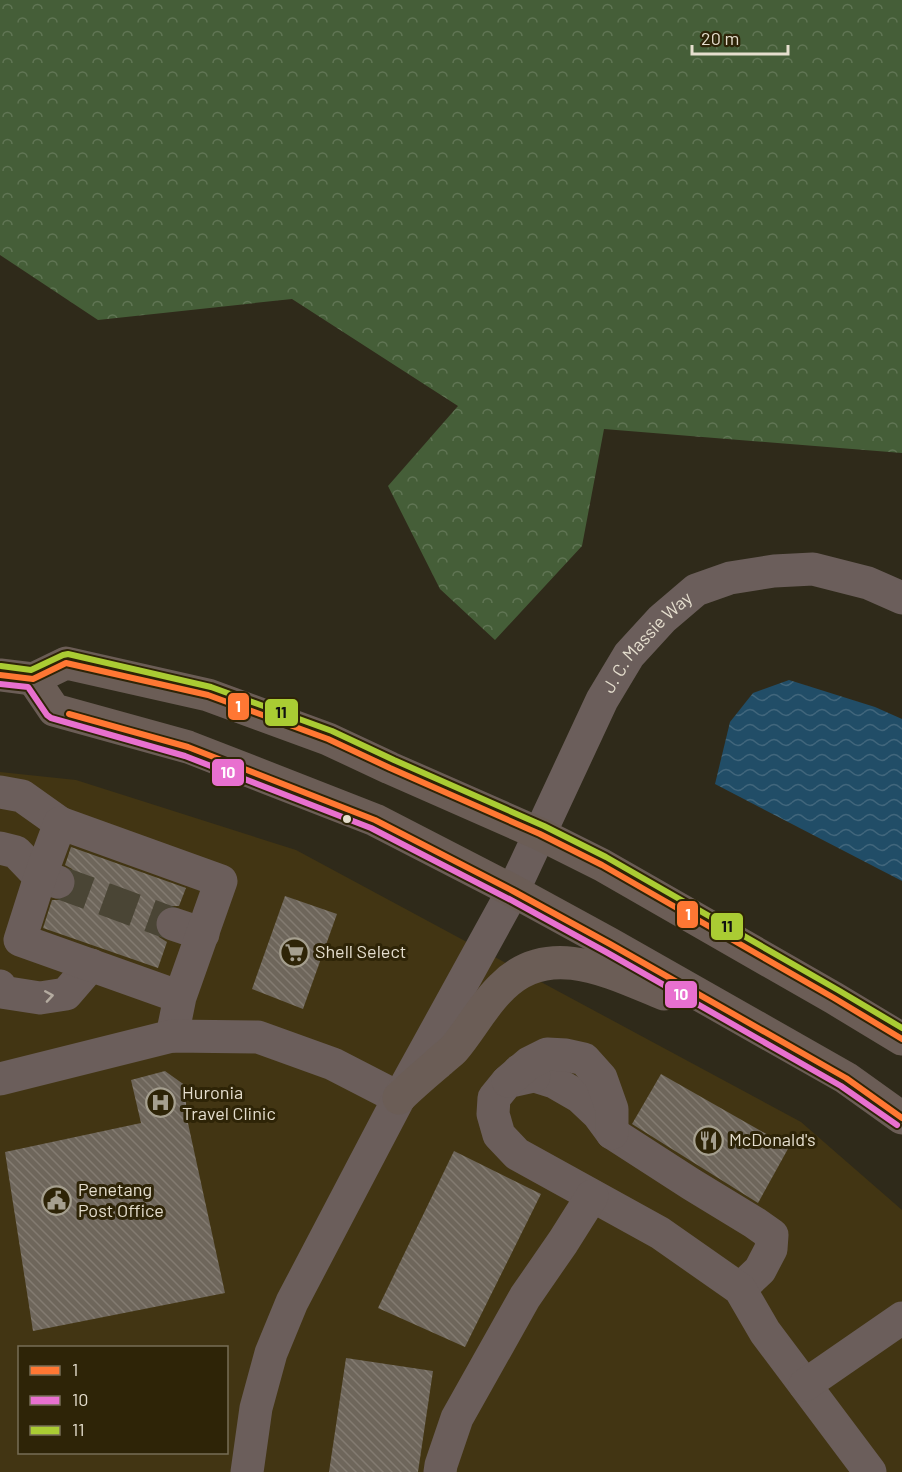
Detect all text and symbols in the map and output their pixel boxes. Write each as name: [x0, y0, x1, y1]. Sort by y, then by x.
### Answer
scale bar: [692, 18, 788, 56]
text: 20 m: [701, 27, 739, 49]
street label: J. C. Massie Way: [597, 586, 696, 697]
line badge: 1: [227, 692, 250, 721]
text: 1: [235, 696, 241, 715]
line badge: 11: [264, 698, 299, 727]
text: 11: [275, 702, 287, 721]
line badge: 10: [211, 758, 245, 787]
text: 10: [221, 762, 235, 781]
unlabelled marker: [341, 813, 353, 825]
line badge: 1: [676, 900, 699, 929]
text: 1: [685, 904, 691, 923]
line badge: 11: [710, 912, 744, 941]
text: 11: [721, 916, 733, 935]
supermarket icon: Shell Select: [278, 936, 310, 968]
place label: Shell Select: [315, 940, 406, 962]
line badge: 10: [664, 980, 698, 1009]
text: 10: [674, 984, 688, 1003]
one-way arrow: [45, 991, 54, 1003]
place label: Huronia Travel Clinic: [182, 1081, 276, 1124]
hospital icon: Huronia Travel Clinic: [145, 1087, 177, 1119]
restaurant icon: McDonald's: [692, 1124, 724, 1156]
place label: McDonald's: [729, 1128, 816, 1150]
place label: Penetang Post Office: [78, 1178, 164, 1221]
public building icon: Penetang Post Office: [41, 1184, 73, 1216]
legend: [18, 1346, 228, 1454]
text: 1: [72, 1358, 78, 1380]
text: 10: [72, 1388, 88, 1410]
text: 11: [72, 1418, 85, 1440]

